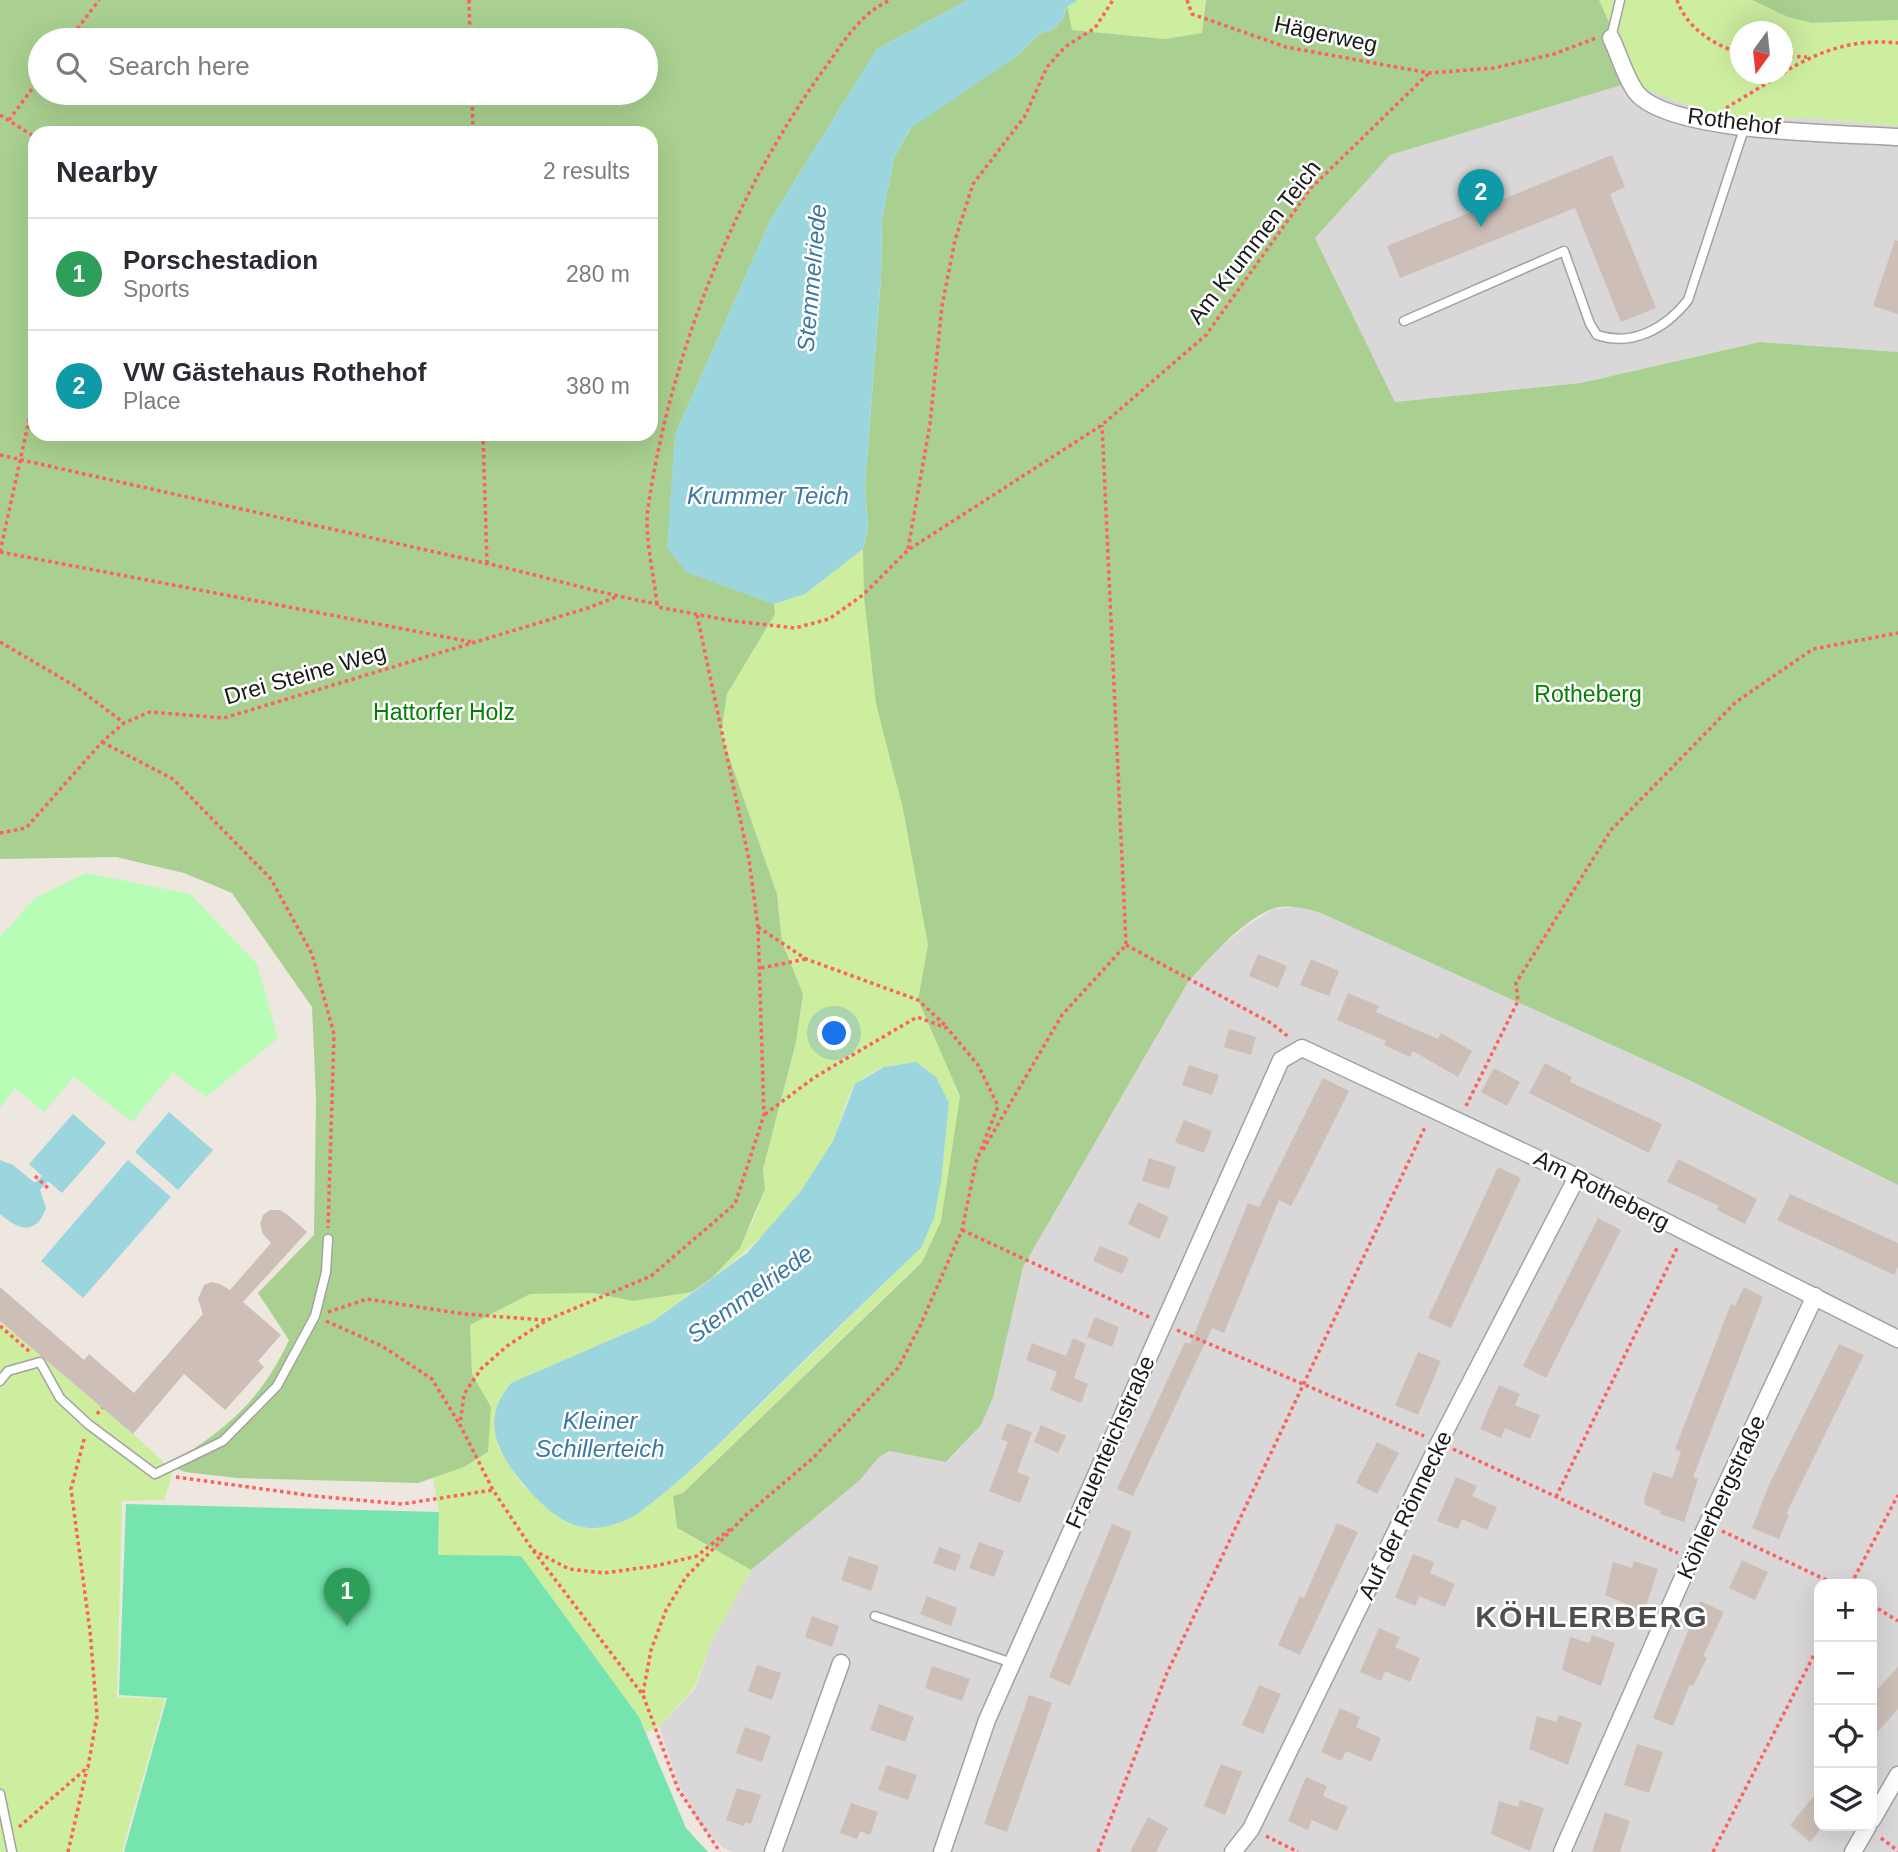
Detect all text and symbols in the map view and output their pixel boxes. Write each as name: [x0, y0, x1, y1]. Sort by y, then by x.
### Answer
street label: Hägerweg: [1272, 10, 1380, 58]
north arrow: [1730, 21, 1793, 84]
search box: [28, 28, 658, 105]
icon: search: [52, 48, 90, 86]
text: Search here: [108, 51, 250, 81]
street label: Rothehof: [1686, 102, 1783, 140]
text: Nearby: [56, 155, 158, 188]
street label: Am Krummen Teich: [1182, 155, 1326, 329]
text: 2 results: [543, 158, 630, 184]
pin: 2: [1458, 169, 1504, 227]
water label: Stemmelriede: [792, 203, 831, 353]
text: Porschestadion: [123, 245, 318, 275]
text: 1: [73, 261, 85, 287]
text: 280 m: [566, 261, 630, 287]
text: Sports: [123, 276, 189, 302]
text: VW Gästehaus Rothehof: [123, 357, 426, 387]
text: 2: [73, 373, 85, 399]
text: 380 m: [566, 373, 630, 399]
text: Place: [123, 388, 181, 414]
water label: Krummer Teich: [687, 482, 849, 509]
street label: Drei Steine Weg: [221, 638, 389, 710]
park label: Rotheberg: [1534, 681, 1642, 707]
park label: Hattorfer Holz: [373, 699, 515, 725]
your location: [817, 1016, 851, 1050]
street label: Am Rotheberg: [1530, 1145, 1674, 1235]
water label: Stemmelriede: [682, 1239, 818, 1348]
street label: Frauenteichstraße: [1060, 1351, 1160, 1533]
water label: Kleiner Schillerteich: [535, 1407, 665, 1462]
street label: Köhlerbergstraße: [1672, 1411, 1770, 1583]
street label: Auf der Rönnecke: [1353, 1427, 1457, 1603]
pin: 1: [324, 1568, 370, 1626]
map controls: [1814, 1579, 1877, 1831]
button: +: [1814, 1579, 1877, 1642]
district label: KÖHLERBERG: [1475, 1600, 1709, 1633]
button: −: [1814, 1642, 1877, 1705]
button: locate: [1814, 1705, 1877, 1768]
button: layers: [1814, 1768, 1877, 1831]

